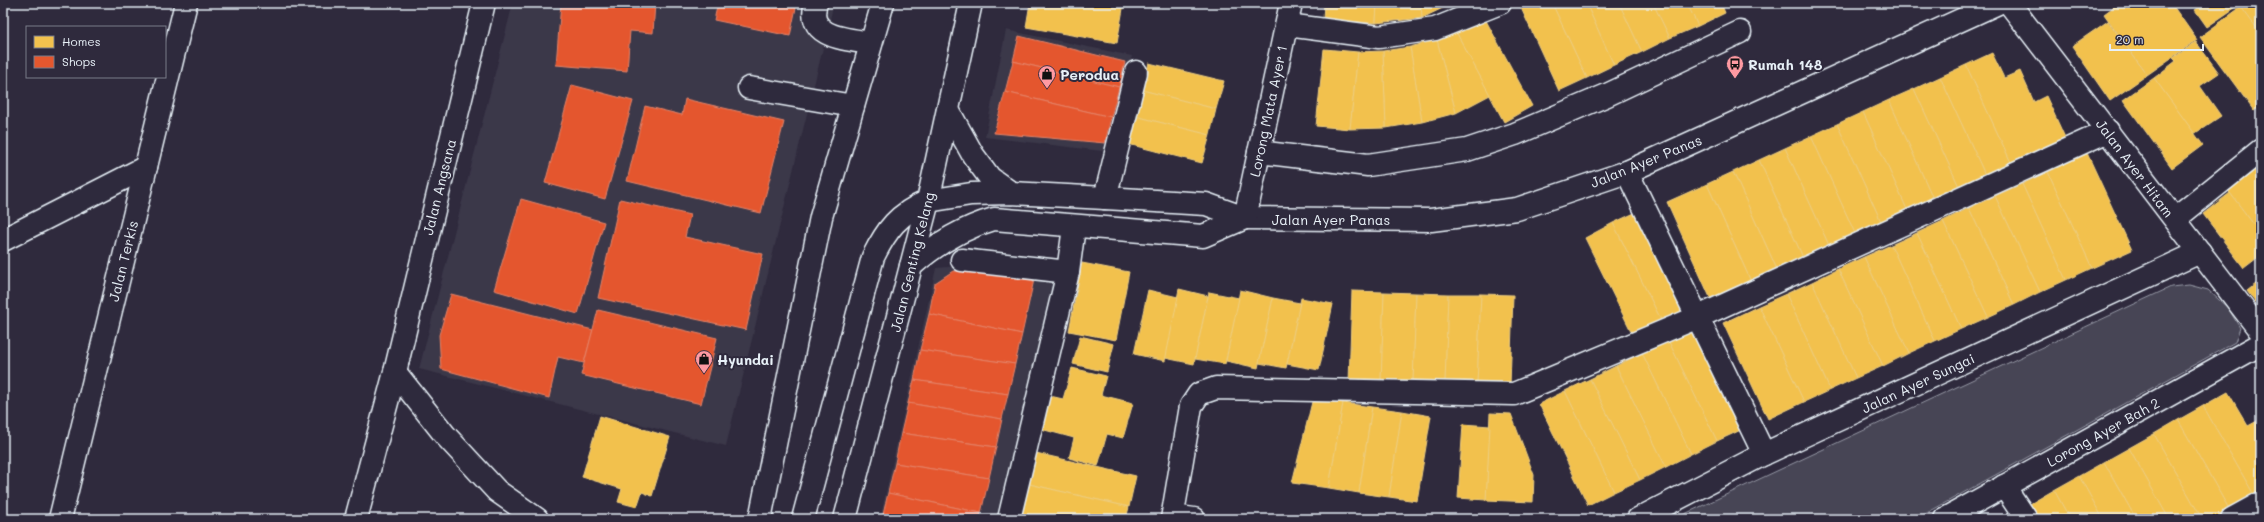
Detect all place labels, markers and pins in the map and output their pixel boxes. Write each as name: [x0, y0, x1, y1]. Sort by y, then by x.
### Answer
bus stop icon: Rumah 148: [1725, 54, 1745, 79]
place label: Rumah 148: [1748, 55, 1823, 74]
shop icon: Perodua: [1037, 64, 1057, 89]
place label: Perodua: [1060, 65, 1120, 84]
shop icon: Hyundai: [694, 349, 714, 374]
place label: Hyundai: [717, 350, 774, 369]

